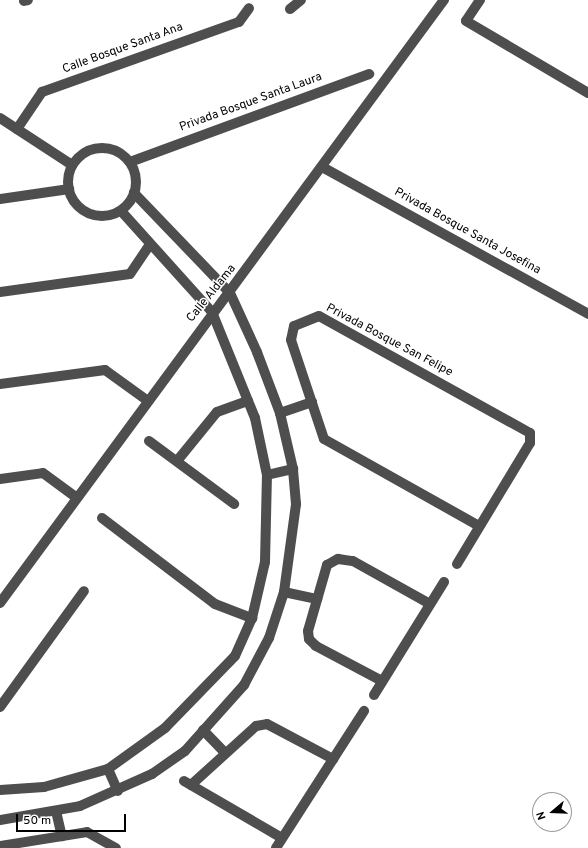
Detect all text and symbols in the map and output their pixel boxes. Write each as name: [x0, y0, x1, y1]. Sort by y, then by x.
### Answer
street label: Calle Bosque Santa Ana: [61, 20, 185, 78]
street label: Privada Bosque Santa Laura: [178, 70, 324, 136]
street label: Privada Bosque Santa Josefina: [391, 186, 543, 278]
street label: Calle Aldama: [184, 262, 240, 326]
street label: Privada Bosque San Felipe: [323, 301, 455, 381]
north arrow: [532, 792, 572, 832]
scale bar: [18, 806, 128, 832]
text: N: [534, 810, 550, 822]
text: 50 m: [23, 813, 51, 829]

